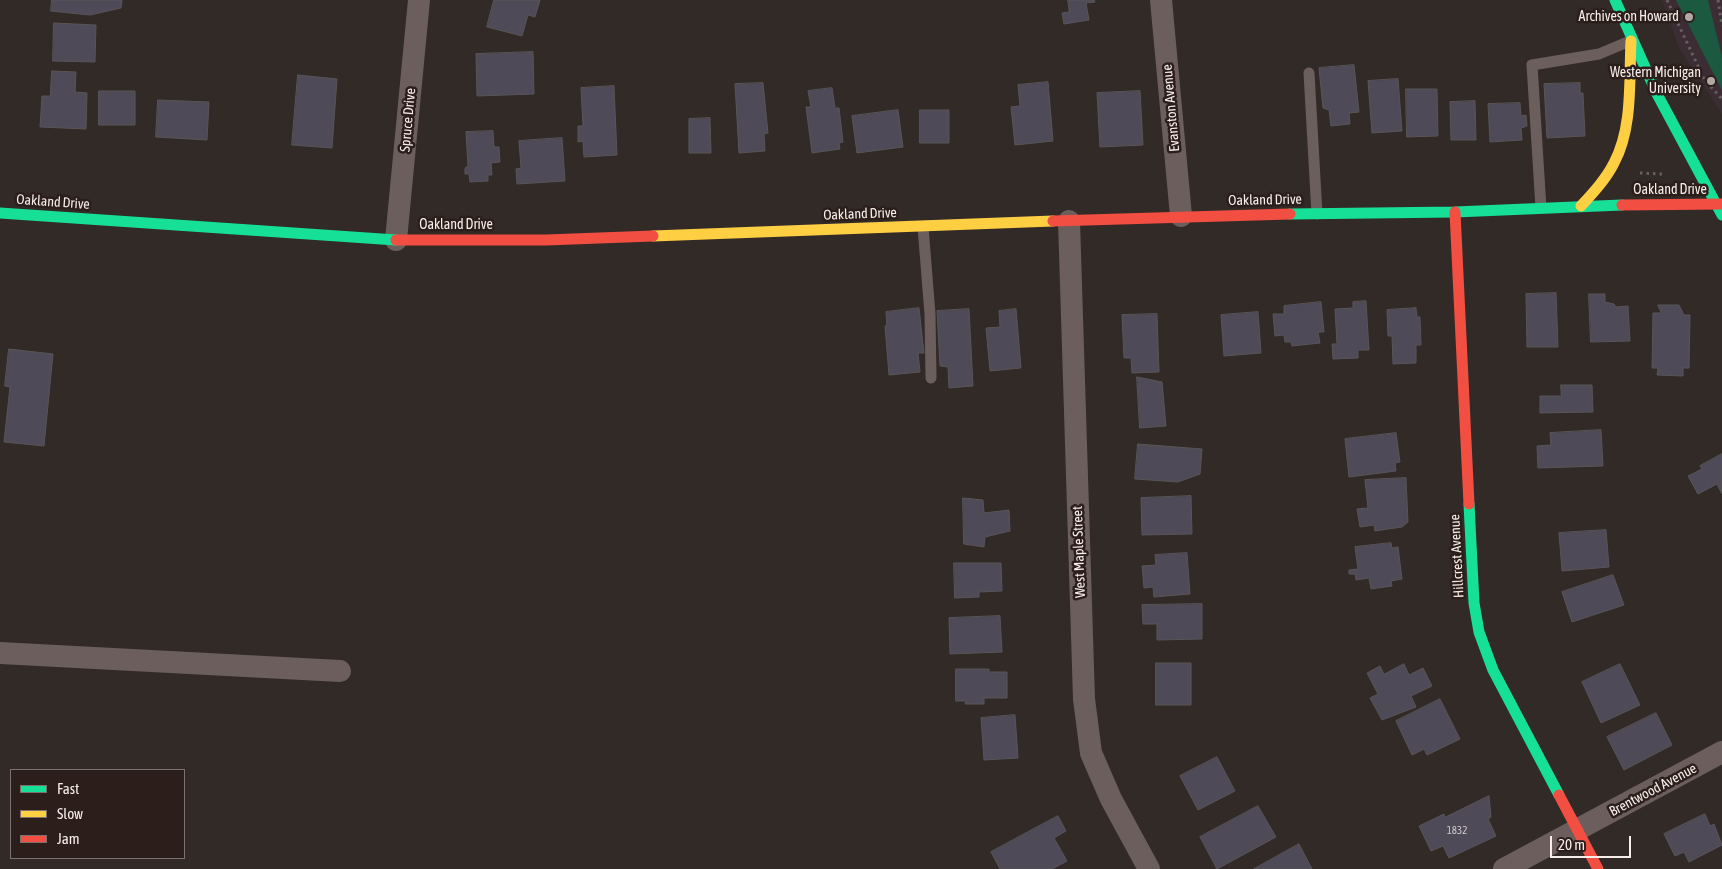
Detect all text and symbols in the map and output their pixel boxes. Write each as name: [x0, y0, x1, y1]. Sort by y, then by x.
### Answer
place label: Archives on Howard: [1579, 9, 1679, 25]
marker: Archives on Howard: [1683, 11, 1695, 23]
street label: Evanston Avenue: [1159, 64, 1183, 152]
place label: Western Michigan University: [1610, 65, 1701, 98]
marker: Western Michigan University: [1705, 75, 1717, 87]
street label: Spruce Drive: [397, 87, 419, 153]
street label: Oakland Drive: [1633, 182, 1707, 198]
street label: Oakland Drive: [16, 191, 90, 213]
street label: Oakland Drive: [1228, 191, 1302, 209]
street label: Oakland Drive: [823, 204, 897, 224]
street label: Oakland Drive: [419, 217, 493, 233]
street label: West Maple Street: [1069, 506, 1089, 598]
street label: Hillcrest Avenue: [1446, 514, 1468, 598]
street label: Brentwood Avenue: [1606, 760, 1700, 820]
legend: [10, 769, 185, 859]
text: Fast: [57, 780, 79, 797]
text: Slow: [57, 805, 83, 822]
house number: 1832: [1447, 824, 1467, 838]
scale bar: [1552, 826, 1633, 858]
text: Jam: [57, 830, 80, 847]
text: 20 m: [1558, 836, 1585, 853]

